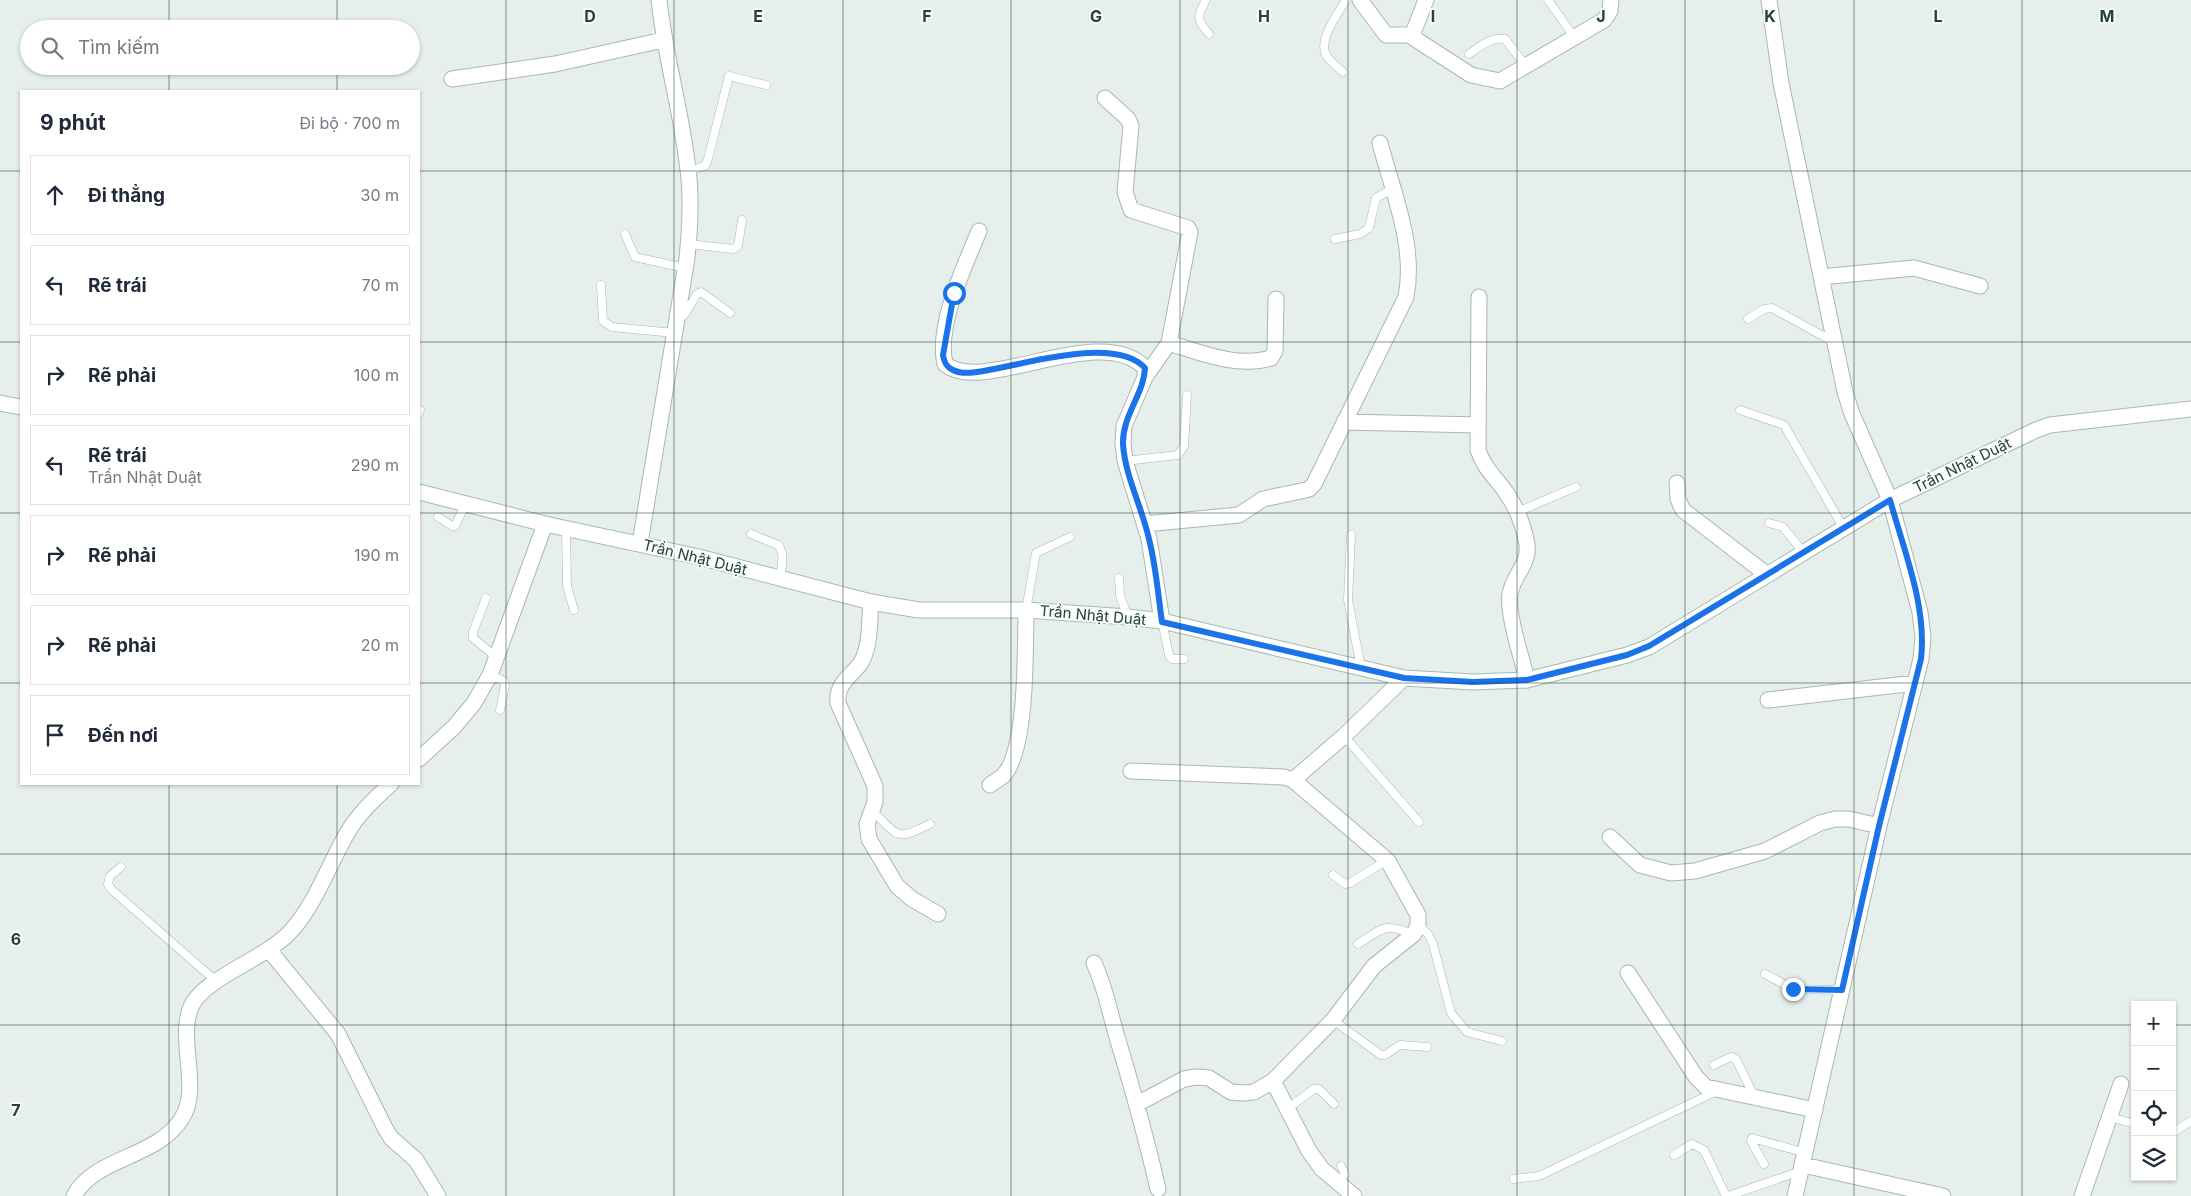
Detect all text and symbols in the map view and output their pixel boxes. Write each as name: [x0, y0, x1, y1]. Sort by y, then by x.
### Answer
text: D: [584, 6, 596, 26]
text: E: [753, 6, 763, 26]
text: F: [922, 6, 932, 26]
text: G: [1090, 6, 1102, 26]
text: H: [1258, 6, 1270, 26]
text: I: [1431, 6, 1435, 26]
text: J: [1596, 6, 1606, 26]
text: K: [1764, 6, 1776, 26]
text: L: [1933, 6, 1943, 26]
text: M: [2100, 6, 2114, 26]
search box: [20, 20, 420, 75]
icon: search: [38, 34, 66, 62]
text: Tìm kiếm: [78, 36, 160, 59]
text: 9 phút: [40, 110, 106, 135]
text: Đi bộ · 700 m: [300, 113, 400, 133]
icon: ahead: [41, 181, 69, 209]
text: Đi thẳng: [88, 184, 165, 207]
text: 30 m: [361, 185, 399, 205]
icon: left: [41, 271, 69, 299]
text: Rẽ trái: [88, 274, 147, 297]
text: 70 m: [362, 275, 399, 295]
route start: [943, 282, 966, 305]
icon: right: [41, 361, 69, 389]
text: Rẽ phải: [88, 364, 156, 387]
text: 100 m: [354, 365, 399, 385]
street label: Trần Nhật Duật: [1910, 433, 2014, 497]
text: Rẽ trái: [88, 444, 147, 467]
icon: left: [41, 451, 69, 479]
text: 290 m: [351, 455, 399, 475]
text: Trần Nhật Duật: [88, 467, 202, 487]
street label: Trần Nhật Duật: [641, 535, 749, 579]
icon: right: [41, 541, 69, 569]
text: Rẽ phải: [88, 544, 156, 567]
text: 190 m: [354, 545, 399, 565]
street label: Trần Nhật Duật: [1039, 601, 1147, 629]
icon: right: [41, 631, 69, 659]
text: Rẽ phải: [88, 634, 156, 657]
text: 20 m: [361, 635, 399, 655]
icon: arrive: [41, 721, 69, 749]
text: Đến nơi: [88, 724, 158, 747]
text: 6: [11, 929, 21, 949]
route end: [1782, 978, 1805, 1001]
map controls: [2131, 1001, 2176, 1181]
button: +: [2131, 1001, 2176, 1046]
button: −: [2131, 1046, 2176, 1091]
button: locate: [2131, 1091, 2176, 1136]
text: 7: [11, 1100, 21, 1120]
button: layers: [2131, 1136, 2176, 1181]

